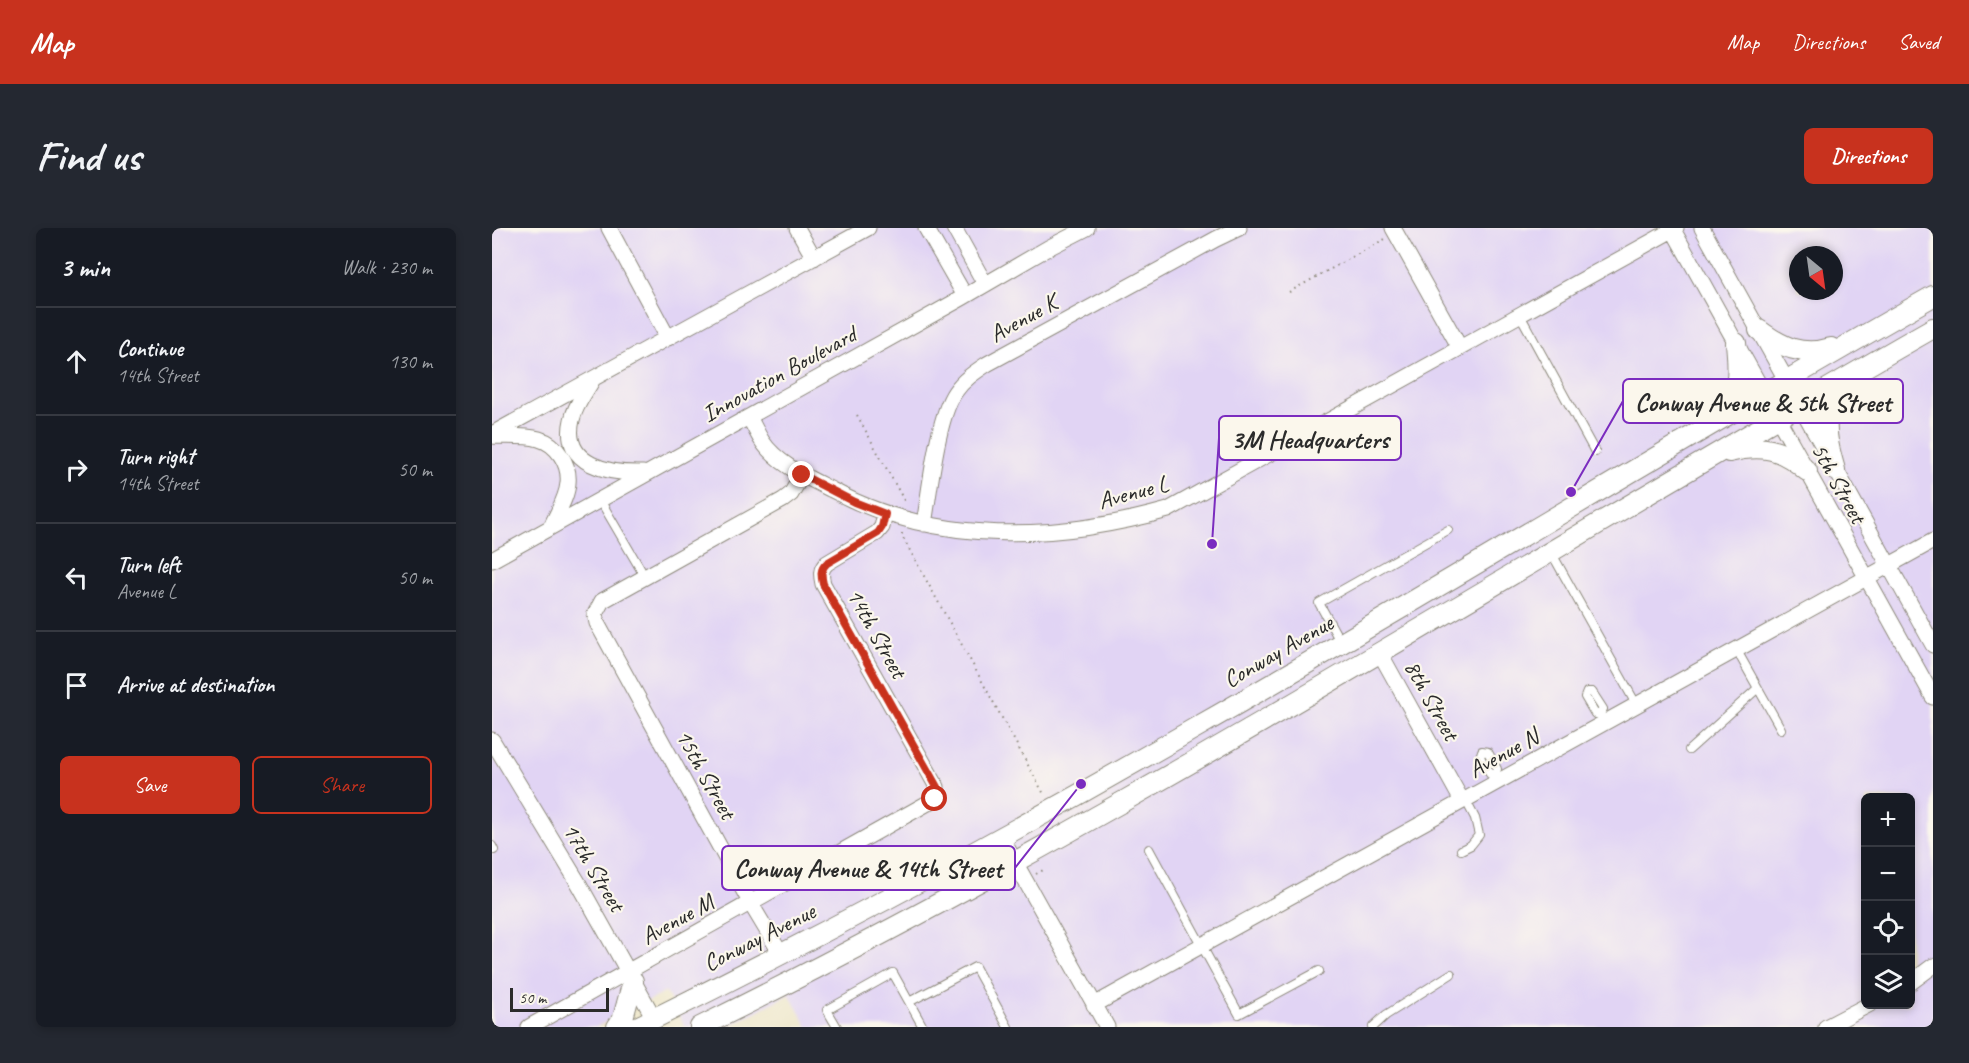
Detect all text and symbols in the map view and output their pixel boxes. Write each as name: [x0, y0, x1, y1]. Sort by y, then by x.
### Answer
text: Map: [30, 25, 73, 60]
text: Map: [1727, 29, 1759, 55]
text: Directions: [1792, 29, 1865, 55]
text: Saved: [1898, 29, 1939, 55]
button: Directions: [1804, 128, 1933, 184]
text: Find us: [36, 130, 141, 183]
north arrow: [1789, 246, 1843, 300]
text: 3 min: [60, 251, 110, 284]
text: Walk · 230 m: [342, 255, 432, 280]
street label: Avenue K: [984, 285, 1067, 349]
street label: Innovation Boulevard: [697, 317, 865, 429]
text: Continue: [117, 335, 183, 363]
icon: ahead: [60, 345, 93, 378]
text: 130 m: [389, 349, 432, 374]
text: 14th Street: [117, 363, 199, 388]
callout: Conway Avenue & 5th Street: [1623, 379, 1903, 423]
text: Conway Avenue & 5th Street: [1635, 386, 1894, 419]
callout: 3M Headquarters: [1219, 416, 1401, 460]
text: 3M Headquarters: [1231, 423, 1392, 456]
street label: 5th Street: [1805, 438, 1874, 530]
text: Turn right: [117, 443, 194, 471]
icon: right: [60, 453, 93, 486]
text: 50 m: [398, 457, 432, 482]
route end: [788, 461, 814, 487]
street label: Avenue L: [1095, 468, 1172, 516]
text: 14th Street: [117, 471, 199, 496]
text: Turn left: [117, 551, 181, 579]
icon: left: [60, 561, 93, 594]
text: 50 m: [398, 565, 432, 590]
text: Avenue L: [117, 579, 176, 604]
street label: 14th Street: [840, 583, 915, 685]
street label: Conway Avenue: [1218, 606, 1340, 694]
street label: 8th Street: [1398, 655, 1467, 747]
icon: arrive: [60, 669, 93, 702]
text: Arrive at destination: [117, 671, 274, 699]
street label: Avenue N: [1463, 720, 1546, 784]
street label: 15th Street: [669, 724, 744, 826]
button: Save: [60, 756, 240, 814]
button: Share: [252, 756, 432, 814]
route start: [921, 785, 947, 811]
map controls: [1861, 793, 1915, 1009]
button: +: [1861, 793, 1915, 847]
street label: 17th Street: [556, 817, 633, 919]
callout: Conway Avenue & 14th Street: [722, 846, 1015, 890]
button: −: [1861, 847, 1915, 901]
text: Conway Avenue & 14th Street: [734, 852, 1005, 885]
street label: Avenue M: [636, 886, 721, 951]
street label: Conway Avenue: [698, 895, 822, 978]
button: locate: [1861, 901, 1915, 955]
button: layers: [1861, 955, 1915, 1009]
scale bar: [510, 985, 609, 1012]
text: 50 m: [519, 988, 546, 1008]

